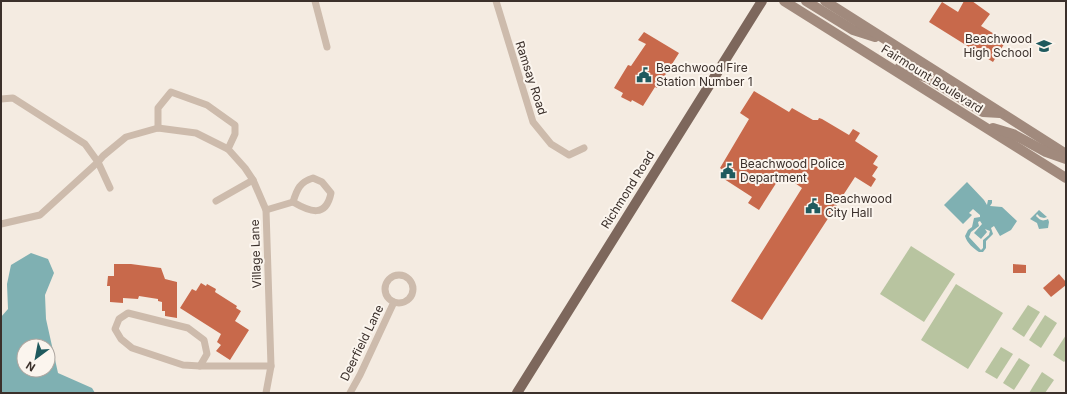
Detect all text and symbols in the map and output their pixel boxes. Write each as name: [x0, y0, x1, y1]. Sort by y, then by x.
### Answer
place label: Beachwood High School: [963, 31, 1032, 60]
school or university icon: Beachwood High School: [1035, 37, 1053, 55]
street label: Ramsay Road: [512, 39, 550, 117]
street label: Fairmount Boulevard: [879, 41, 986, 116]
place label: Beachwood Fire Station Number 1: [656, 60, 753, 89]
public building icon: Beachwood Fire Station Number 1: [635, 66, 653, 84]
street label: Richmond Road: [598, 148, 658, 231]
place label: Beachwood Police Department: [740, 156, 845, 185]
public building icon: Beachwood Police Department: [719, 162, 737, 180]
place label: Beachwood City Hall: [825, 191, 892, 220]
public building icon: Beachwood City Hall: [804, 197, 822, 215]
street label: Village Lane: [247, 219, 264, 289]
street label: Deerfield Lane: [337, 302, 386, 383]
north arrow: [16, 338, 56, 378]
text: N: [23, 358, 38, 375]

